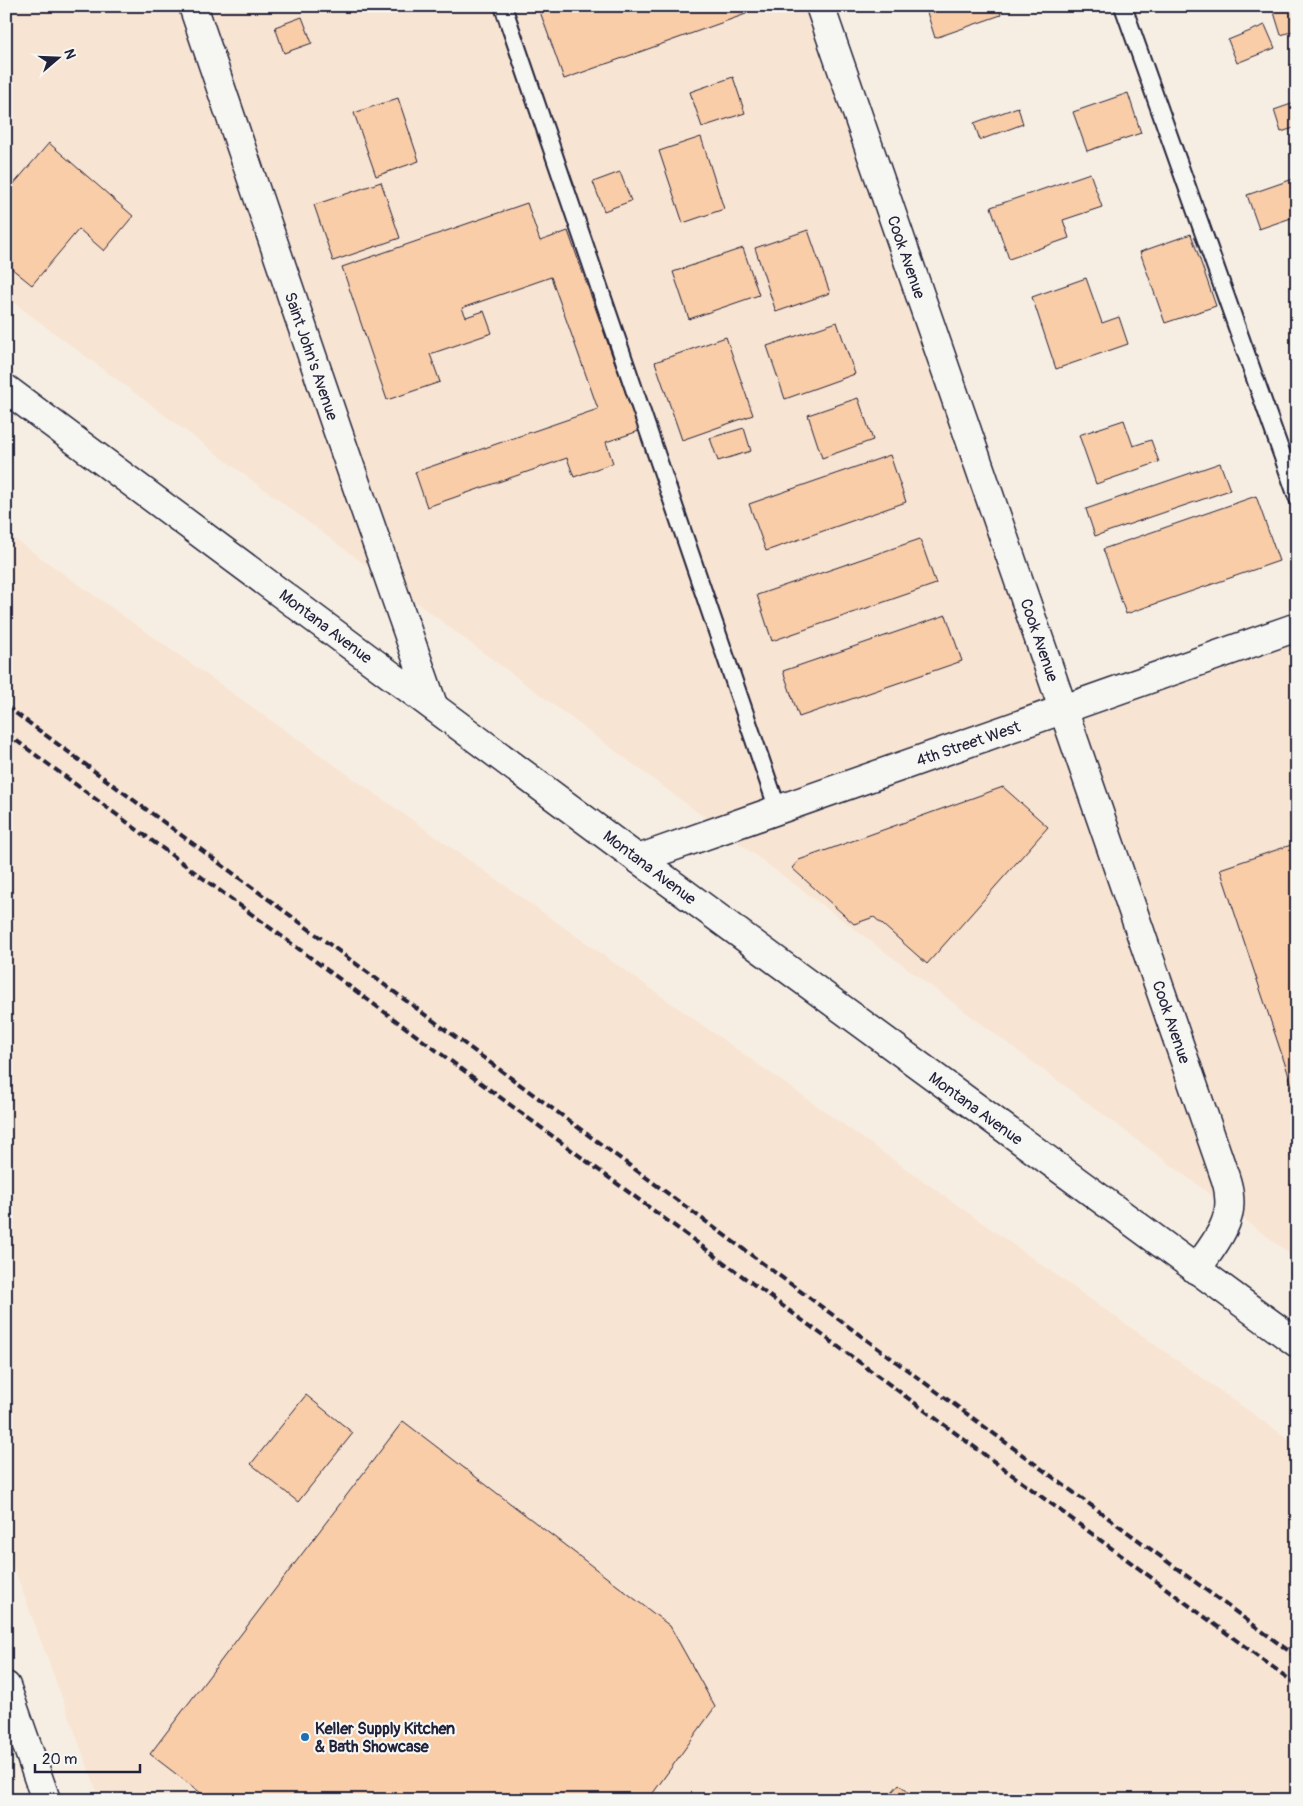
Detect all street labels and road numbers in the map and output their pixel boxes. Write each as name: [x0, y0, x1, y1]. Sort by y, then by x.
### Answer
street label: Cook Avenue: [883, 213, 930, 302]
street label: Saint John's Avenue: [280, 290, 342, 423]
street label: Montana Avenue: [275, 585, 376, 668]
street label: Cook Avenue: [1016, 596, 1063, 685]
street label: 4th Street West: [914, 717, 1023, 771]
street label: Montana Avenue: [599, 826, 700, 909]
street label: Cook Avenue: [1148, 978, 1195, 1067]
street label: Montana Avenue: [924, 1068, 1026, 1150]

